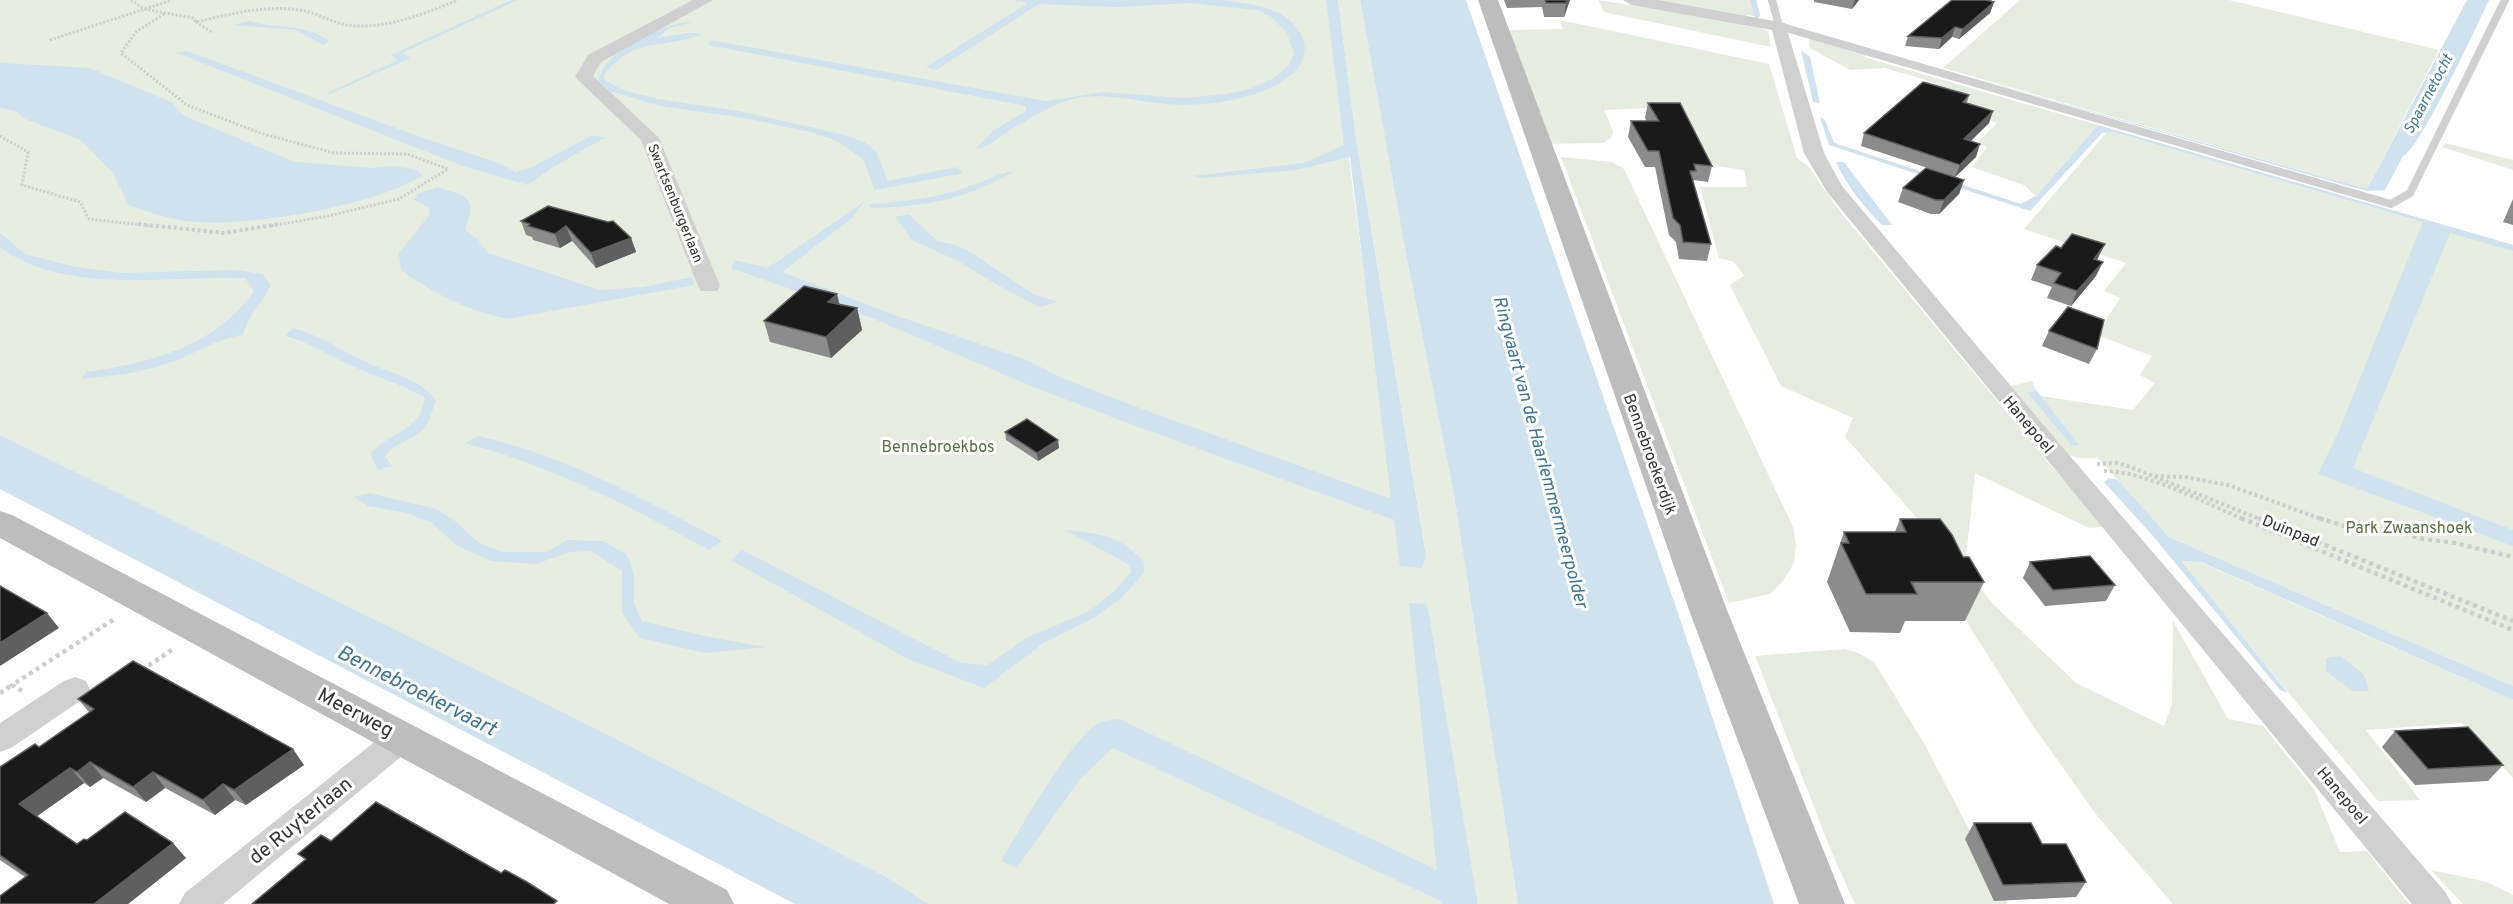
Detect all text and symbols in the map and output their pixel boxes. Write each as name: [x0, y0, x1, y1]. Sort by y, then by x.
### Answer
water label: Spaarnetocht: [2400, 51, 2459, 138]
street label: Swartsenburgerlaan: [643, 142, 706, 265]
water label: Ringvaart van de Haarlemmermeerpolder: [1487, 294, 1593, 613]
street label: Bennebroekerdijk: [1618, 391, 1680, 518]
street label: Hanepoel: [1998, 393, 2057, 458]
park label: Bennebroekbos: [881, 438, 995, 458]
street label: Duinpad: [2259, 511, 2322, 552]
park label: Park Zwaanshoek: [2346, 519, 2472, 539]
water label: Bennebroekervaart: [332, 639, 502, 744]
street label: Meerweg: [313, 683, 398, 745]
street label: Hanepoel: [2312, 764, 2371, 829]
street label: de Ruyterlaan: [244, 772, 358, 871]

